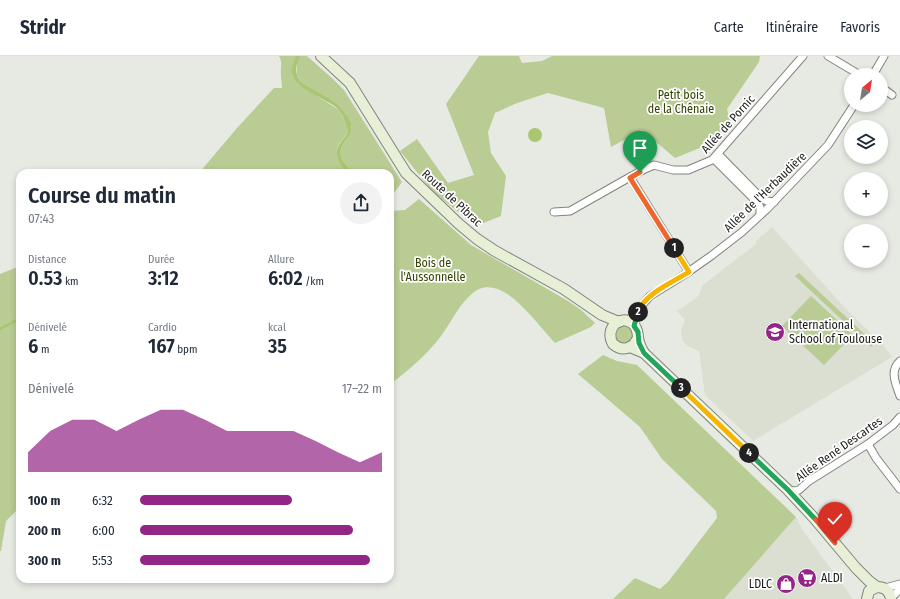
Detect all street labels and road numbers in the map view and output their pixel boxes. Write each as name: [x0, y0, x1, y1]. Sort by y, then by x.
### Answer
street label: Allée de Pornic: [698, 92, 758, 156]
street label: Allée de l'Herbaudière: [721, 149, 809, 235]
street label: Route de Pibrac: [419, 167, 485, 229]
street label: Allée René Descartes: [793, 414, 885, 484]

